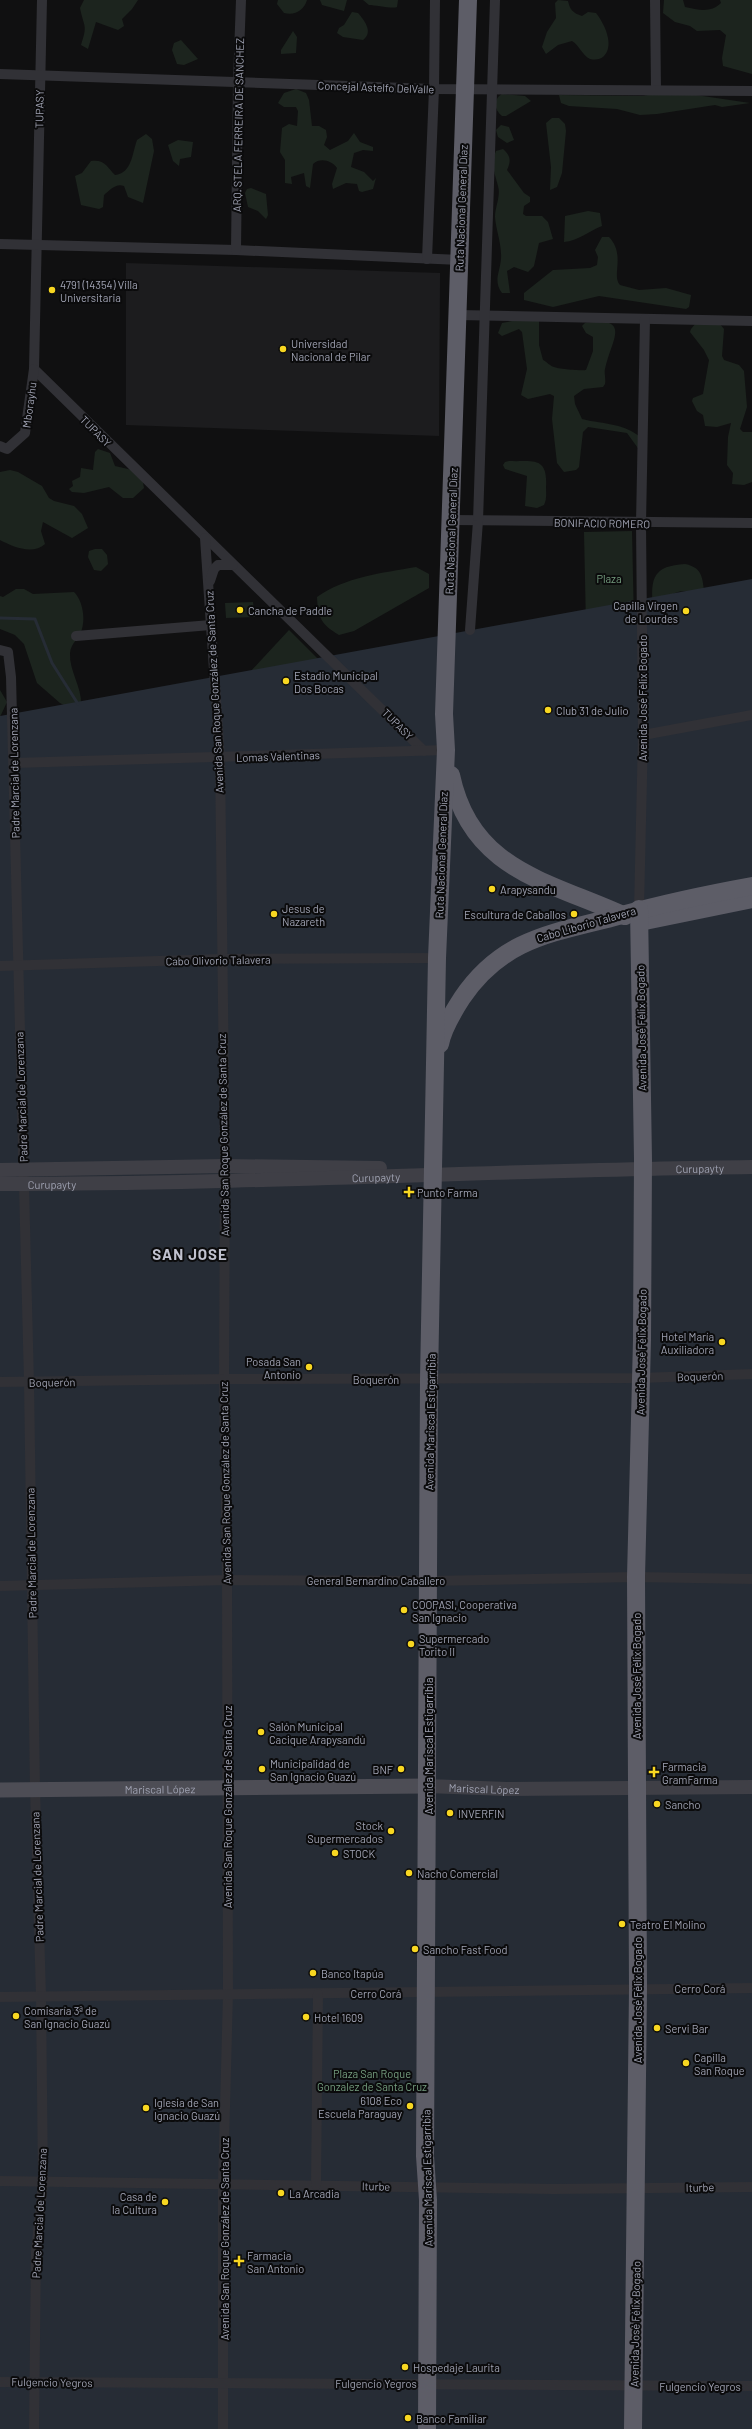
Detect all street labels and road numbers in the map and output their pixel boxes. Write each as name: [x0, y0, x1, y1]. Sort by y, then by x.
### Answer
street label: ARQ. STELA FERREIRA DE SANCHEZ: [230, 38, 246, 212]
street label: Concejal Astelfo DelValle: [318, 78, 435, 96]
street label: TUPASY: [32, 90, 46, 128]
street label: Ruta Nacional General Díaz: [452, 144, 470, 271]
street label: Mborayhu: [19, 381, 39, 429]
street label: TUPASY: [78, 413, 114, 449]
street label: Ruta Nacional General Díaz: [442, 467, 460, 594]
street label: BONIFACIO ROMERO: [554, 516, 651, 530]
street label: Avenida San Roque González de Santa Cruz: [202, 590, 226, 794]
street label: Avenida José Félix Bogado: [636, 635, 649, 761]
street label: TUPASY: [380, 706, 416, 742]
street label: Padre Marcial de Lorenzana: [6, 708, 22, 838]
street label: Lomas Valentinas: [236, 748, 320, 764]
street label: Ruta Nacional General Díaz: [432, 791, 450, 918]
street label: Cabo Liborio Talavera: [535, 904, 637, 944]
street label: Cabo Olivorio Talavera: [165, 953, 271, 967]
street label: Avenida José Félix Bogado: [633, 965, 649, 1091]
street label: Padre Marcial de Lorenzana: [12, 1032, 30, 1162]
street label: Avenida San Roque González de Santa Cruz: [215, 1033, 231, 1236]
street label: Curupayty: [675, 1161, 724, 1175]
street label: Curupayty: [352, 1169, 400, 1184]
street label: Curupayty: [28, 1177, 76, 1190]
street label: Avenida José Félix Bogado: [633, 1289, 649, 1415]
street label: Avenida Mariscal Estigarribia: [422, 1353, 438, 1491]
street label: Boquerón: [677, 1369, 724, 1383]
street label: Boquerón: [353, 1373, 399, 1386]
street label: Boquerón: [29, 1375, 75, 1389]
street label: Avenida San Roque González de Santa Cruz: [217, 1381, 233, 1584]
street label: Padre Marcial de Lorenzana: [23, 1488, 39, 1618]
street label: General Bernardino Caballero: [307, 1574, 445, 1587]
street label: Avenida José Félix Bogado: [630, 1613, 643, 1739]
street label: Avenida Mariscal Estigarribia: [422, 1678, 435, 1814]
street label: Avenida San Roque González de Santa Cruz: [221, 1706, 234, 1908]
street label: Mariscal López: [448, 1780, 519, 1796]
street label: Mariscal López: [125, 1782, 195, 1795]
street label: Padre Marcial de Lorenzana: [28, 1812, 46, 1942]
street label: Avenida José Félix Bogado: [631, 1937, 644, 2063]
street label: Cerro Corá: [675, 1982, 725, 1995]
street label: Cerro Corá: [351, 1987, 401, 2000]
street label: Avenida Mariscal Estigarribia: [419, 2109, 435, 2247]
street label: Avenida San Roque González de Santa Cruz: [218, 2138, 231, 2340]
street label: Padre Marcial de Lorenzana: [29, 2147, 49, 2279]
street label: Iturbe: [362, 2179, 391, 2193]
street label: Iturbe: [686, 2180, 715, 2194]
street label: Avenida José Félix Bogado: [627, 2261, 643, 2387]
street label: Fulgencio Yegros: [11, 2375, 93, 2389]
street label: Fulgencio Yegros: [335, 2377, 417, 2390]
street label: Fulgencio Yegros: [659, 2380, 741, 2393]

